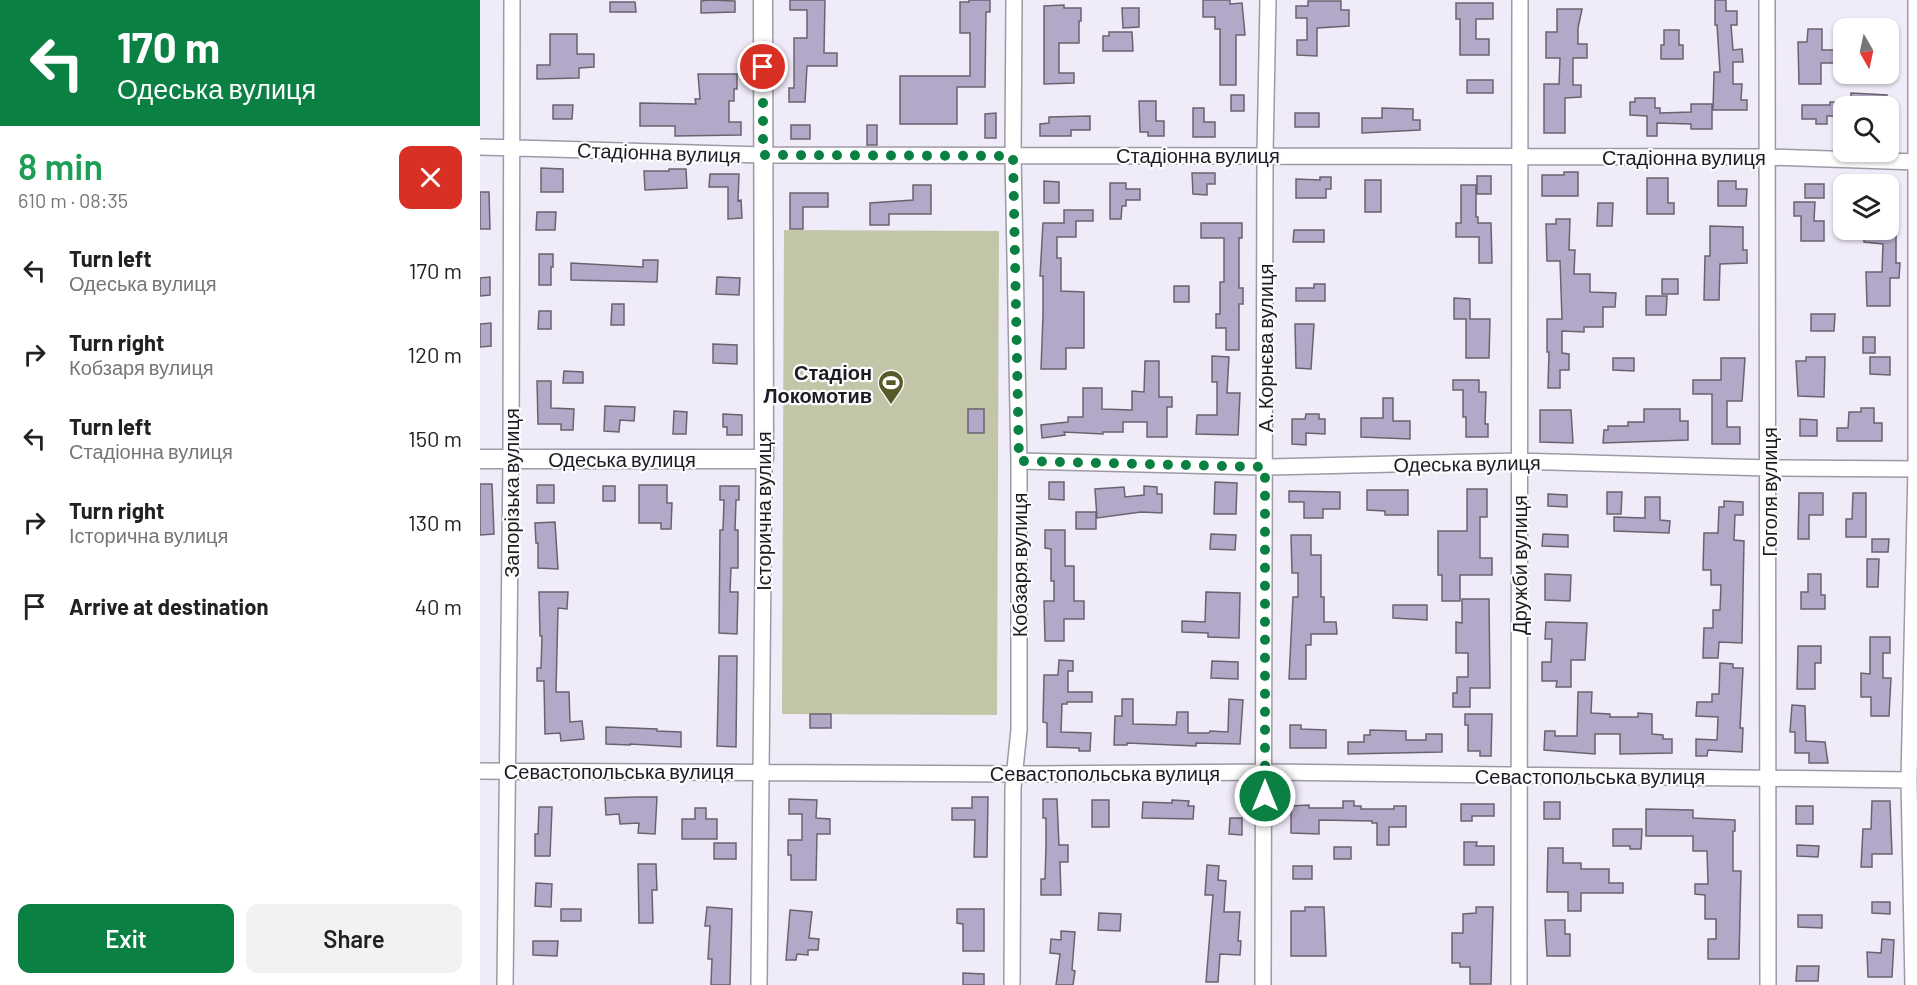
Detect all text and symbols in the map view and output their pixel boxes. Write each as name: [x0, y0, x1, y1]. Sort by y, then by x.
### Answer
north arrow: [1833, 18, 1899, 84]
map controls: [1833, 18, 1899, 240]
text: 170 m: [117, 21, 220, 71]
icon: left: [18, 24, 96, 102]
pin: [737, 41, 788, 92]
icon: arrive: [746, 50, 779, 83]
text: Одеська вулиця: [117, 72, 316, 104]
button: search: [1833, 96, 1899, 162]
street label: Стадіонна вулиця: [577, 137, 741, 167]
street label: Стадіонна вулиця: [1116, 143, 1280, 167]
text: 8 min: [18, 144, 103, 187]
street label: Стадіонна вулиця: [1602, 145, 1766, 169]
button: close: [399, 146, 462, 209]
button: layers: [1833, 174, 1899, 240]
text: 610 m · 08:35: [18, 188, 128, 212]
text: Turn left: [69, 245, 152, 271]
icon: left: [18, 254, 51, 287]
text: 170 m: [409, 257, 462, 283]
street label: А. Корнєва вулиця: [1253, 264, 1277, 432]
text: Одеська вулиця: [69, 271, 217, 295]
text: Turn right: [69, 329, 164, 355]
icon: right: [18, 338, 51, 371]
text: 120 m: [407, 341, 462, 367]
text: Кобзаря вулиця: [69, 355, 214, 379]
place label: Стадіон Локомотив: [763, 360, 872, 407]
sports icon: Стадіон Локомотив: [876, 368, 906, 406]
street label: Запорізька вулиця: [499, 408, 523, 578]
text: Turn left: [69, 413, 152, 439]
icon: left: [18, 422, 51, 455]
text: 150 m: [408, 425, 462, 451]
street label: Гоголя вулиця: [1757, 427, 1781, 557]
street label: Історична вулиця: [751, 431, 775, 591]
text: Стадіонна вулиця: [69, 439, 233, 463]
street label: Одеська вулиця: [548, 447, 696, 471]
street label: Одеська вулиця: [1393, 450, 1541, 476]
street label: Кобзаря вулиця: [1007, 493, 1031, 637]
street label: Дружби вулиця: [1507, 495, 1531, 635]
text: Turn right: [69, 497, 164, 523]
icon: right: [18, 506, 51, 539]
text: 130 m: [408, 509, 462, 535]
text: Історична вулиця: [69, 523, 228, 547]
icon: arrive: [18, 590, 51, 623]
text: Arrive at destination: [69, 593, 268, 619]
text: 40 m: [415, 593, 462, 619]
street label: Севастопольська вулиця: [504, 759, 734, 783]
street label: Севастопольська вулиця: [990, 761, 1220, 785]
position arrow: [1233, 764, 1297, 828]
street label: Севастопольська вулиця: [1475, 764, 1705, 788]
button: Exit: [18, 904, 234, 973]
button: Share: [246, 904, 462, 973]

